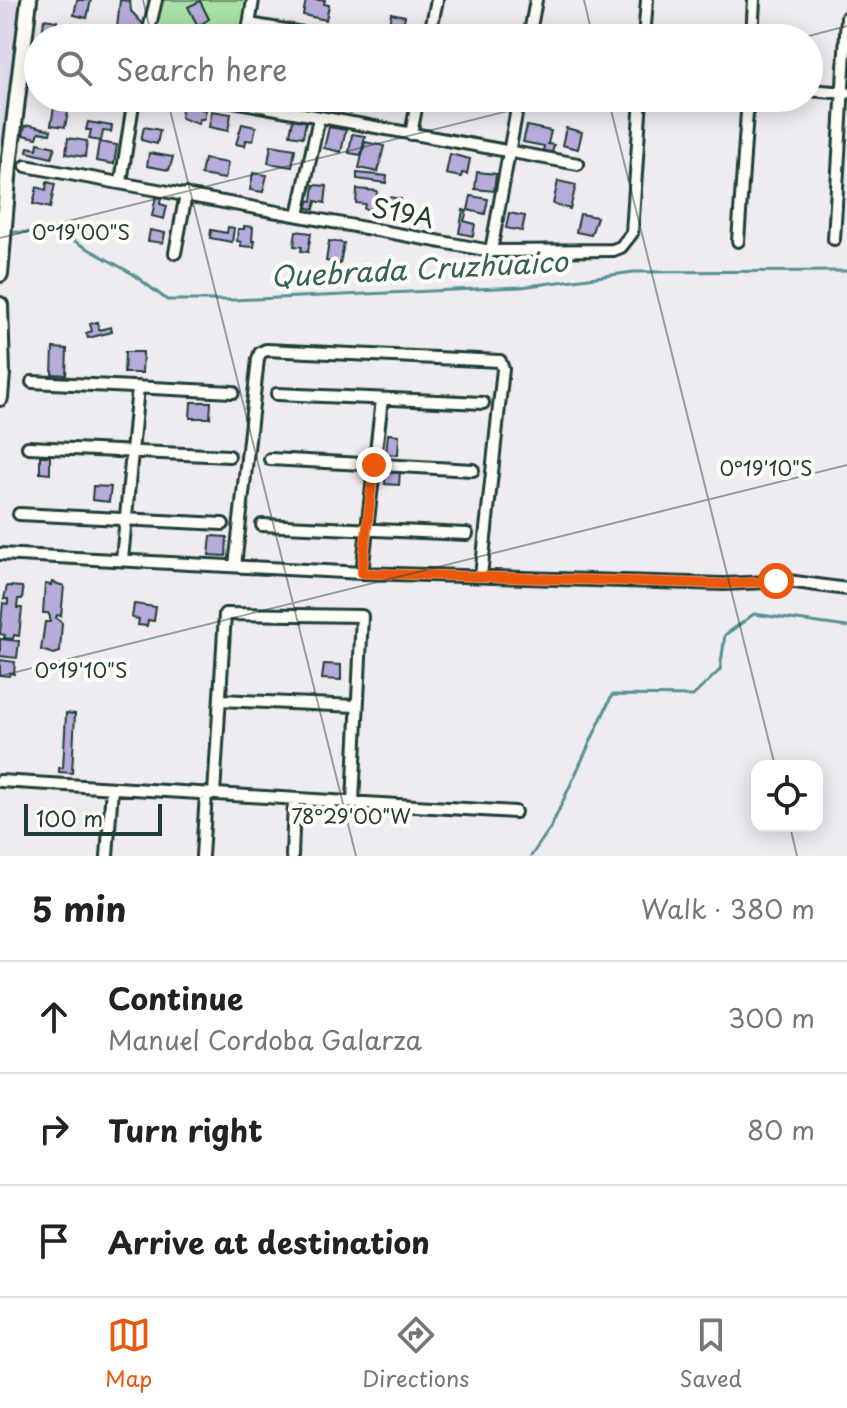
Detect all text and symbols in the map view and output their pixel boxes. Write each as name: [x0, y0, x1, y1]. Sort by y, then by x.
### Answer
search box: [24, 24, 823, 112]
icon: search: [52, 46, 96, 90]
text: Search here: [116, 46, 288, 91]
street label: S19A: [368, 187, 438, 237]
text: 0°19'00"S: [32, 217, 130, 247]
water label: Quebrada Cruzhuaico: [269, 239, 570, 297]
route end: [356, 447, 392, 483]
text: 0°19'10"S: [720, 453, 812, 483]
route start: [758, 563, 794, 599]
text: 0°19'10"S: [35, 655, 127, 685]
map controls: [751, 760, 823, 832]
button: locate: [751, 760, 823, 832]
scale bar: [24, 800, 162, 836]
text: 100 m: [36, 801, 103, 834]
text: 78°29'00"W: [291, 801, 411, 831]
text: 5 min: [32, 882, 126, 934]
text: Walk · 380 m: [641, 889, 815, 928]
text: Continue: [108, 975, 243, 1020]
icon: ahead: [32, 995, 76, 1039]
text: 300 m: [728, 998, 815, 1037]
text: Manuel Cordoba Galarza: [108, 1020, 422, 1059]
icon: right: [32, 1107, 76, 1151]
text: Turn right: [108, 1107, 263, 1152]
text: 80 m: [747, 1110, 815, 1149]
icon: arrive: [32, 1219, 76, 1263]
text: Arrive at destination: [108, 1219, 430, 1264]
tab: Map: [105, 1313, 152, 1394]
tab: Directions: [362, 1313, 469, 1394]
tab: Saved: [679, 1313, 742, 1394]

